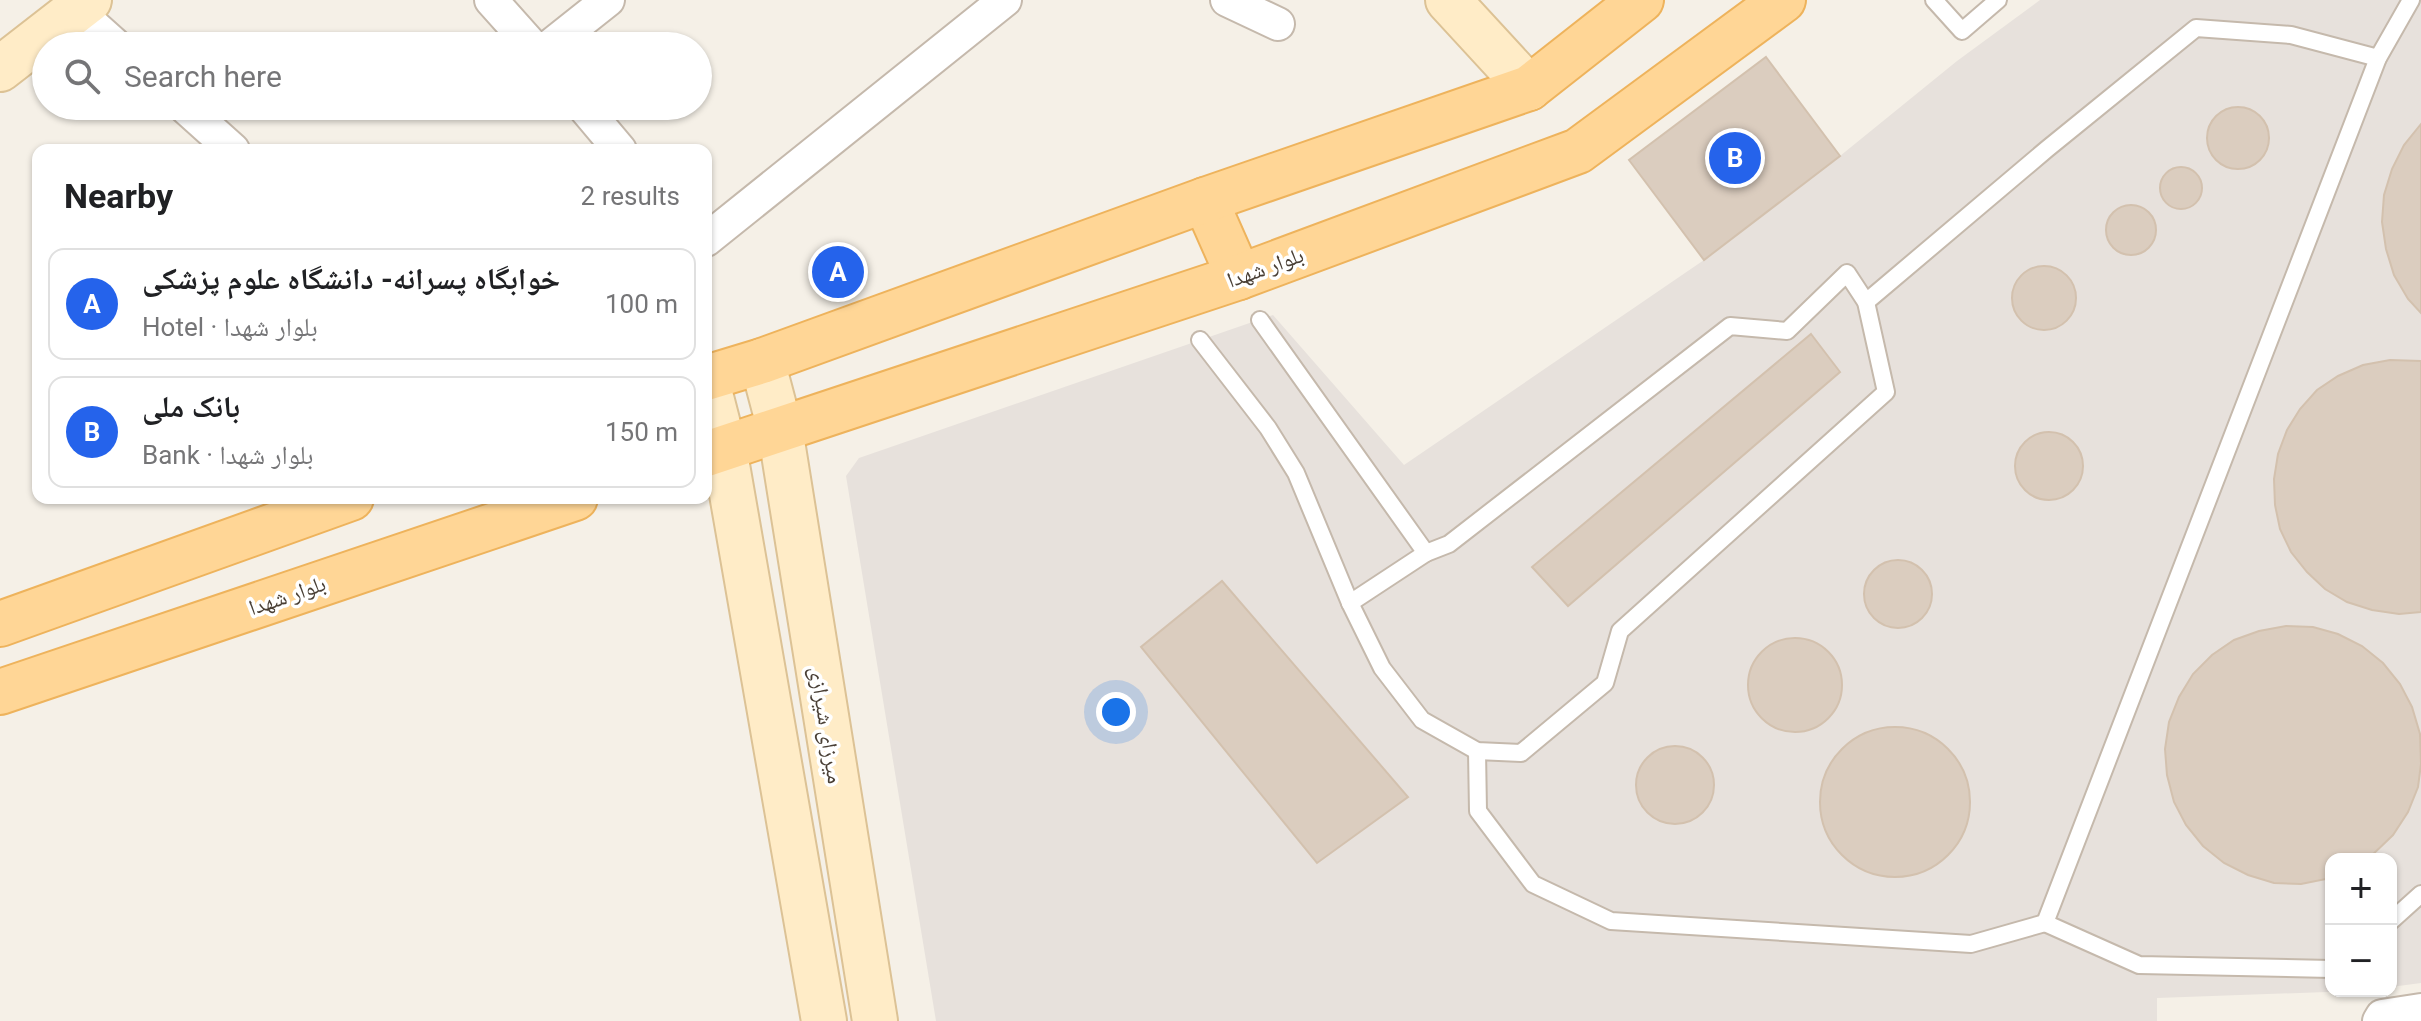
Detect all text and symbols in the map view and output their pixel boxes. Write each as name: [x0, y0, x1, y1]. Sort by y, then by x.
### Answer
search box: [32, 32, 712, 120]
icon: search: [60, 54, 104, 98]
text: Search here: [124, 59, 282, 94]
pin: B: [1709, 128, 1761, 188]
text: Nearby: [64, 176, 173, 216]
text: 2 results: [581, 181, 680, 211]
pin: A: [812, 242, 864, 302]
street label: بلوار شهدا: [1224, 242, 1307, 293]
text: خوابگاە پسرانە- دانشگاە علوم پزشکی: [142, 261, 560, 296]
text: A: [83, 289, 101, 319]
text: 100 m: [605, 289, 678, 319]
text: Hotel · بلوار شهدا: [142, 312, 318, 342]
text: بانک ملی: [142, 389, 240, 424]
text: B: [84, 417, 100, 447]
text: 150 m: [605, 417, 678, 447]
text: Bank · بلوار شهدا: [142, 440, 313, 470]
street label: بلوار شهدا: [246, 571, 329, 620]
street label: میرزای شیرازی: [804, 665, 848, 786]
your location: [1096, 692, 1136, 732]
map controls: [2325, 853, 2397, 997]
button: +: [2325, 853, 2397, 925]
button: −: [2325, 925, 2397, 997]

